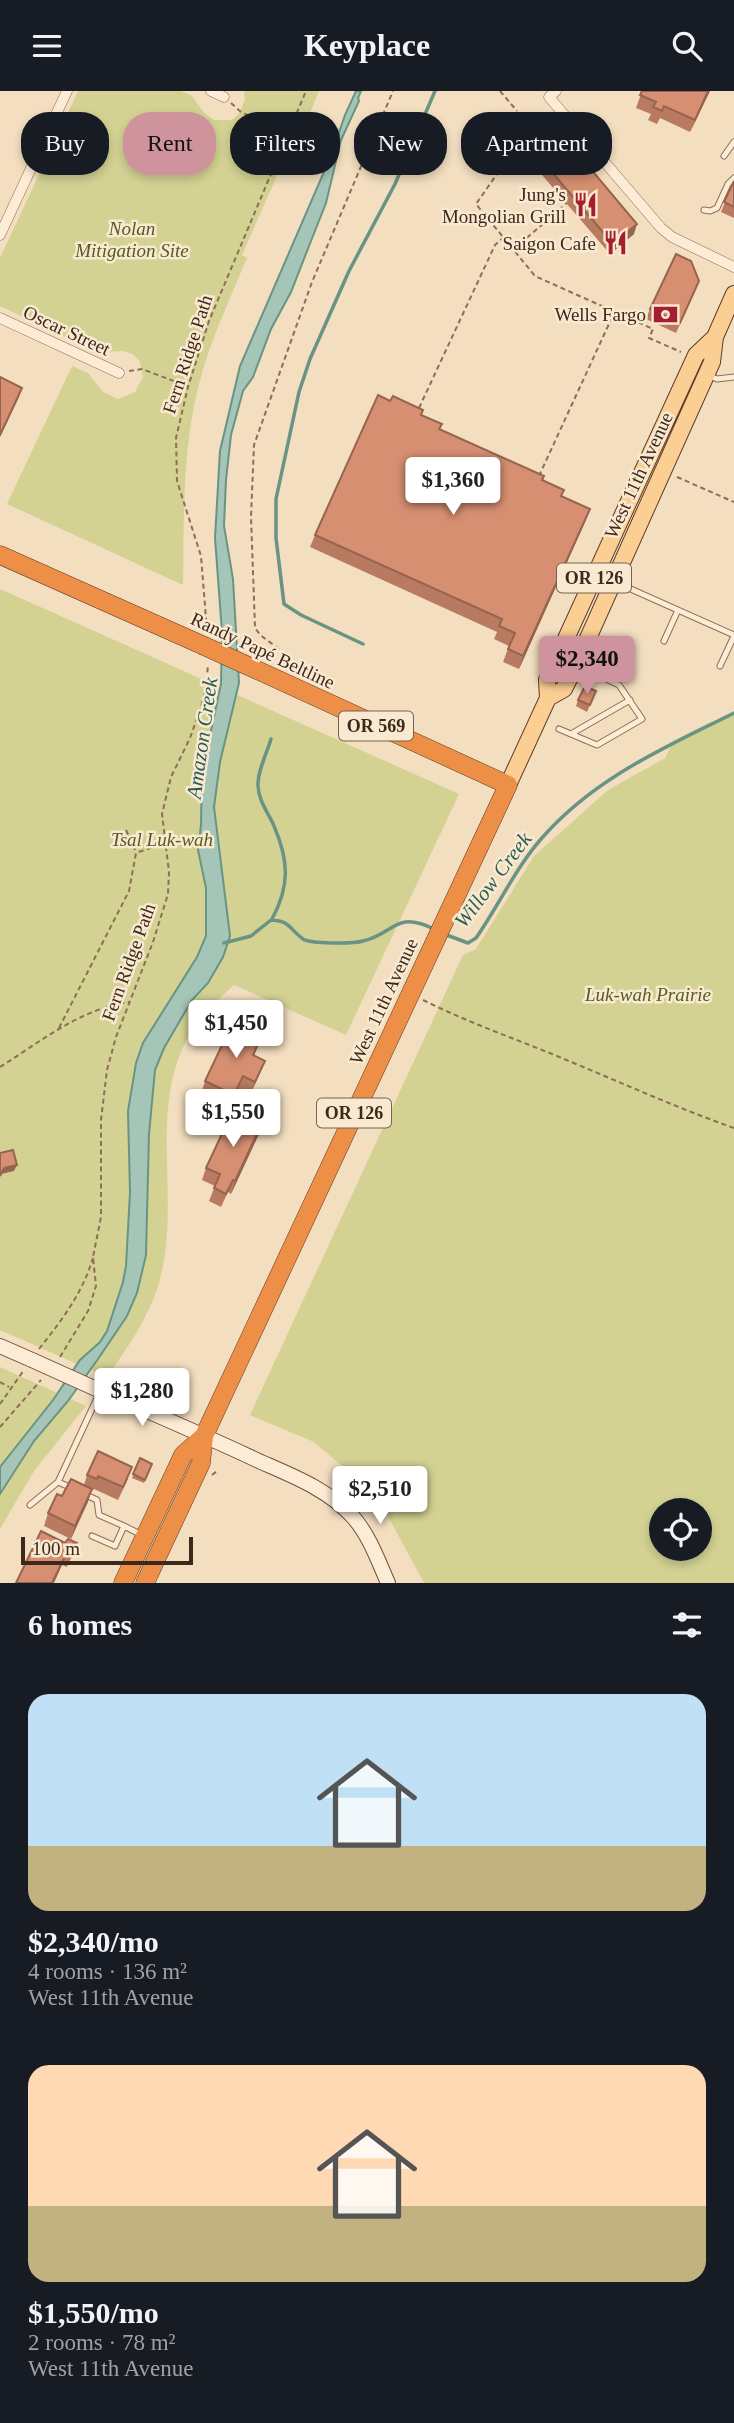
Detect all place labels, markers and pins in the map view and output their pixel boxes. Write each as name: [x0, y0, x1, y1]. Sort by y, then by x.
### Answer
place label: Jung's Mongolian Grill: [442, 184, 566, 227]
restaurant icon: Jung's Mongolian Grill: [572, 191, 600, 219]
restaurant icon: Saigon Cafe: [602, 229, 630, 257]
place label: Saigon Cafe: [503, 233, 596, 254]
bank icon: Wells Fargo: [652, 300, 680, 328]
place label: Wells Fargo: [554, 304, 646, 325]
pin: $1,360: [396, 457, 510, 517]
pin: $2,340: [530, 637, 644, 696]
pin: $1,450: [179, 1000, 293, 1060]
pin: $1,550: [176, 1089, 290, 1149]
pin: $1,280: [85, 1369, 199, 1428]
pin: $2,510: [323, 1467, 437, 1526]

